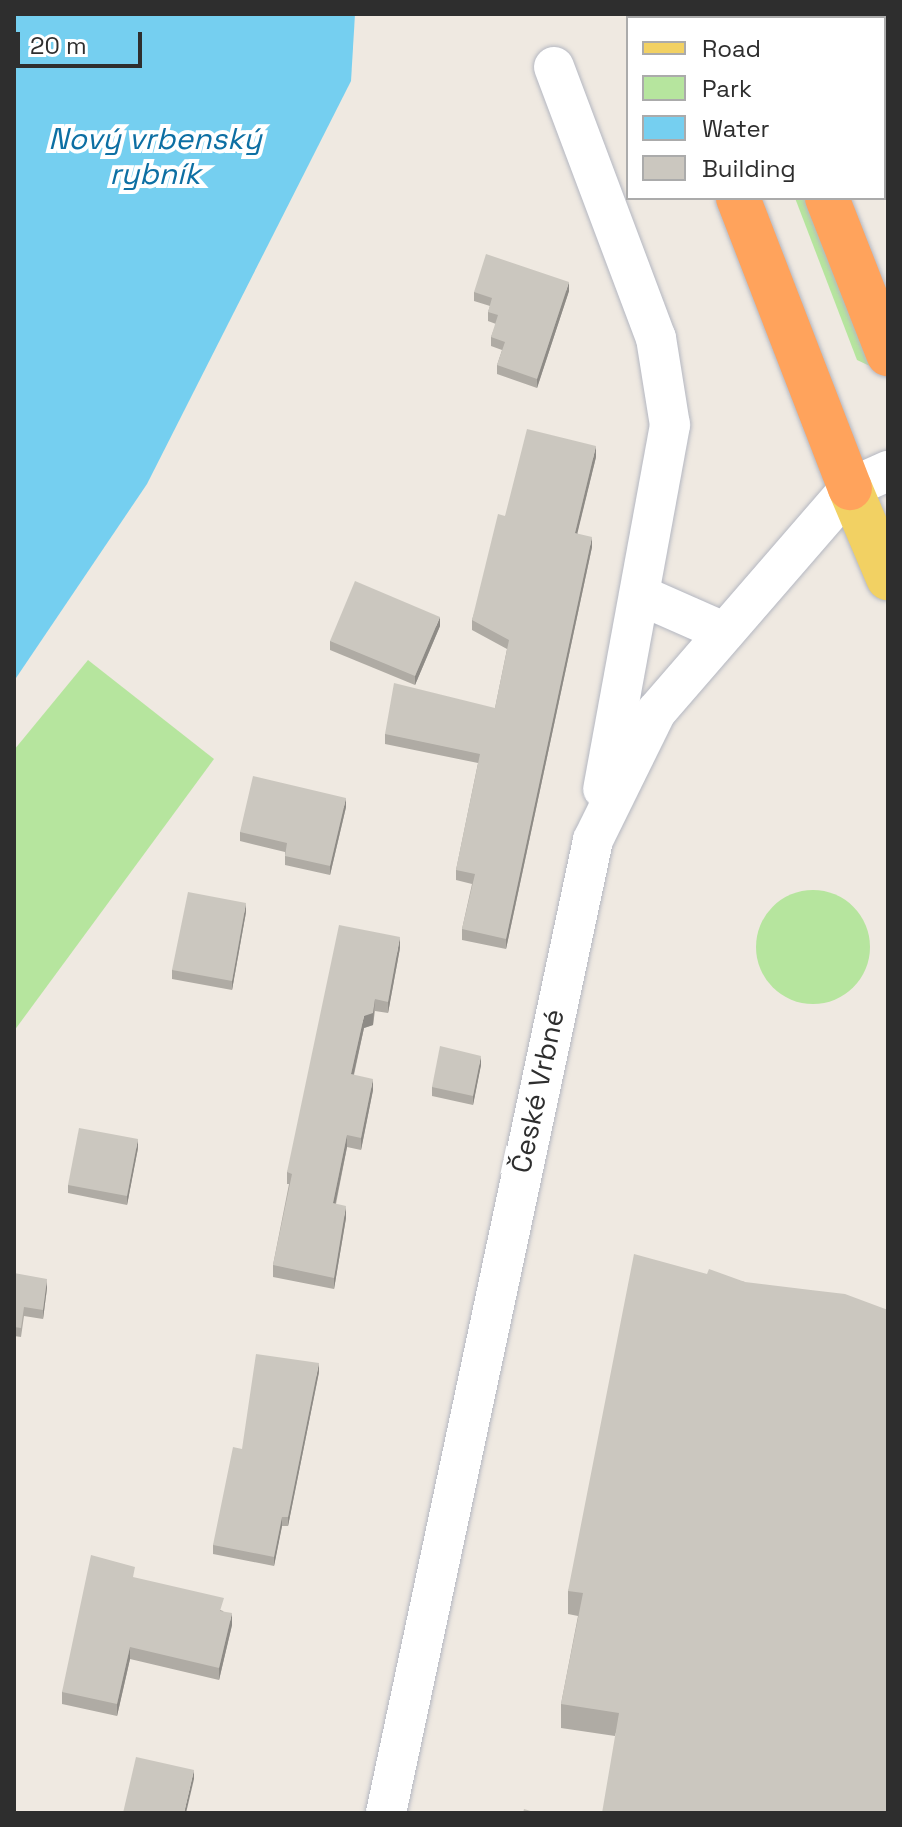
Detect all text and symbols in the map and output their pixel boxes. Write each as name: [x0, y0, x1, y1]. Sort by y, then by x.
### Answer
scale bar: [20, 16, 146, 66]
legend: [626, 16, 886, 200]
text: 20 m: [30, 30, 87, 61]
text: Road: [702, 33, 761, 64]
text: Park: [702, 73, 752, 104]
text: Water: [702, 113, 770, 144]
water label: Nový vrbenský rybník: [48, 121, 262, 192]
text: Building: [702, 153, 796, 184]
street label: České Vrbné: [503, 1006, 571, 1176]

